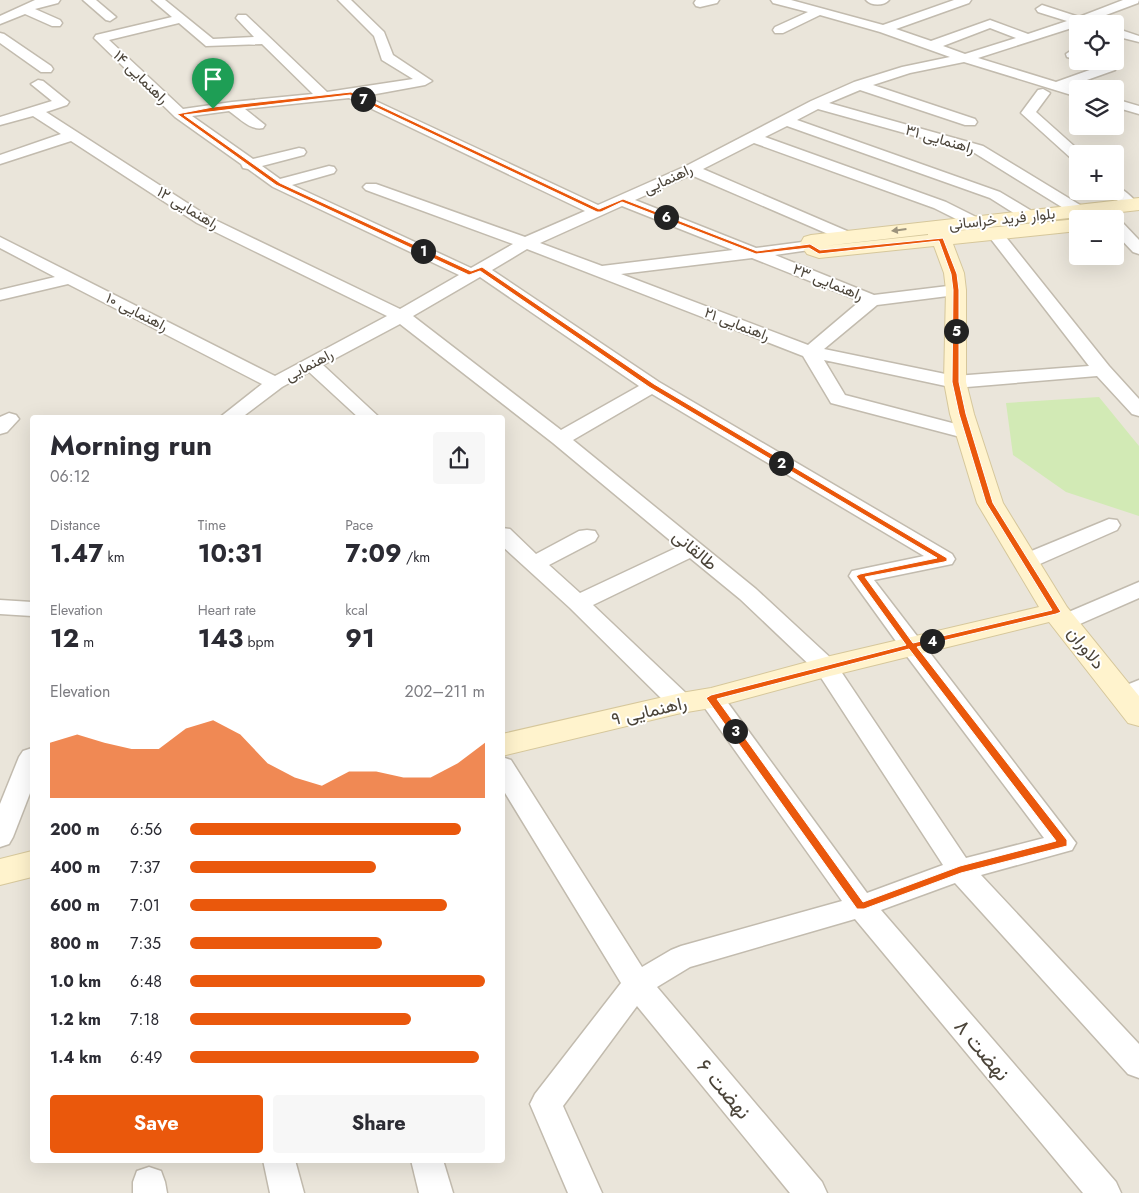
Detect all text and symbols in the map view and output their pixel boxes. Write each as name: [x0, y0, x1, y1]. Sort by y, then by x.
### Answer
map controls: [1069, 15, 1124, 265]
button: locate: [1069, 15, 1124, 70]
street label: راهنمایی ۱۴: [108, 45, 174, 109]
pin: [192, 58, 234, 109]
icon: arrive: [199, 65, 227, 93]
button: layers: [1069, 80, 1124, 135]
pin: 7: [350, 86, 376, 112]
text: 7: [359, 89, 368, 109]
street label: راهنمایی ۳۱: [903, 119, 977, 159]
button: +: [1069, 145, 1124, 200]
street label: راهنمایی: [640, 158, 696, 200]
street label: راهنمایی ۱۲: [153, 181, 223, 235]
street label: بلوار فرید خراسانی: [948, 202, 1056, 236]
pin: 6: [654, 204, 678, 230]
text: 6: [662, 207, 671, 227]
button: −: [1069, 210, 1124, 265]
one-way arrow: [891, 226, 907, 234]
pin: 1: [410, 238, 436, 264]
text: 1: [420, 241, 427, 261]
street label: راهنمایی ۲۳: [789, 258, 867, 306]
street label: راهنمایی ۱۰: [102, 287, 172, 337]
street label: راهنمایی ۲۱: [701, 301, 773, 347]
pin: 5: [944, 318, 968, 344]
text: 5: [952, 321, 961, 341]
street label: راهنمایی: [281, 343, 337, 387]
text: Morning run: [50, 425, 212, 466]
button: share: [433, 432, 485, 484]
pin: 2: [768, 450, 794, 476]
text: 2: [777, 453, 786, 473]
text: 06:12: [50, 465, 90, 488]
text: Distance: [50, 515, 100, 535]
text: Time: [198, 515, 226, 535]
text: Pace: [345, 515, 373, 535]
street label: طالقانی: [667, 523, 723, 577]
text: 1.47: [50, 535, 103, 571]
text: 10:31: [198, 535, 263, 571]
text: 7:09: [345, 535, 402, 571]
text: km: [103, 547, 125, 567]
text: /km: [402, 547, 430, 567]
text: Elevation: [50, 600, 103, 620]
text: Heart rate: [198, 600, 256, 620]
text: kcal: [345, 600, 368, 620]
text: 12: [50, 620, 79, 656]
text: 143: [198, 620, 243, 656]
text: 91: [345, 620, 375, 656]
street label: دلاوران: [1061, 621, 1111, 675]
pin: 4: [920, 628, 944, 654]
text: 4: [928, 631, 937, 651]
text: m: [79, 632, 94, 652]
text: bpm: [243, 632, 274, 652]
text: Elevation: [50, 680, 110, 703]
text: 202–211 m: [405, 680, 485, 703]
street label: راهنمایی ۹: [609, 690, 689, 732]
pin: 3: [722, 718, 748, 744]
text: 3: [731, 721, 740, 741]
text: 200 m: [50, 818, 100, 841]
text: 6:56: [130, 818, 162, 841]
text: 400 m: [50, 856, 100, 879]
text: 7:37: [130, 856, 160, 879]
text: 600 m: [50, 894, 100, 917]
text: 7:01: [130, 894, 160, 917]
text: 800 m: [50, 932, 99, 955]
text: 7:35: [130, 932, 161, 955]
text: 1.0 km: [50, 970, 101, 993]
text: 6:48: [130, 970, 162, 993]
text: 1.2 km: [50, 1008, 101, 1031]
text: 7:18: [130, 1008, 159, 1031]
street label: نهضت ۸: [947, 1013, 1017, 1087]
text: 1.4 km: [50, 1046, 102, 1069]
text: 6:49: [130, 1046, 163, 1069]
street label: نهضت ۶: [690, 1052, 758, 1126]
button: Save: [50, 1095, 263, 1153]
button: Share: [273, 1095, 485, 1153]

